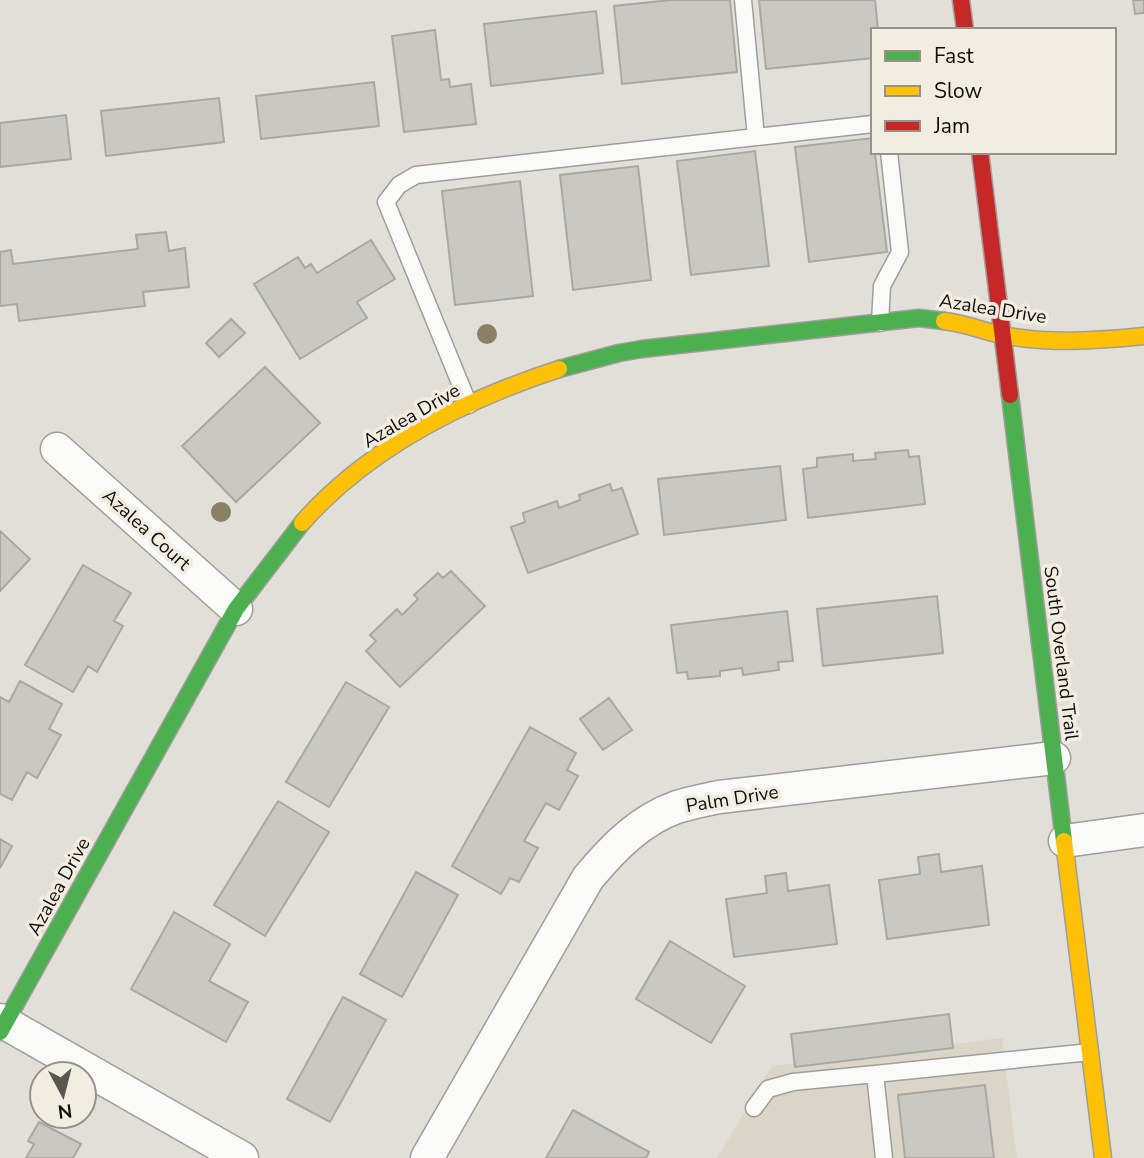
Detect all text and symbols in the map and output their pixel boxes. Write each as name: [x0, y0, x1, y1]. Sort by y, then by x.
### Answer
legend: [871, 28, 1116, 154]
text: Fast: [934, 42, 974, 70]
text: Slow: [934, 77, 983, 105]
text: Jam: [933, 112, 970, 140]
street label: Azalea Drive: [937, 288, 1048, 330]
street label: Azalea Drive: [358, 378, 465, 454]
street label: Azalea Court: [97, 483, 196, 577]
street label: South Overland Trail: [1037, 564, 1085, 742]
street label: Palm Drive: [684, 779, 780, 819]
street label: Azalea Drive: [21, 833, 96, 940]
north arrow: [28, 1060, 98, 1130]
text: N: [56, 1097, 74, 1125]

